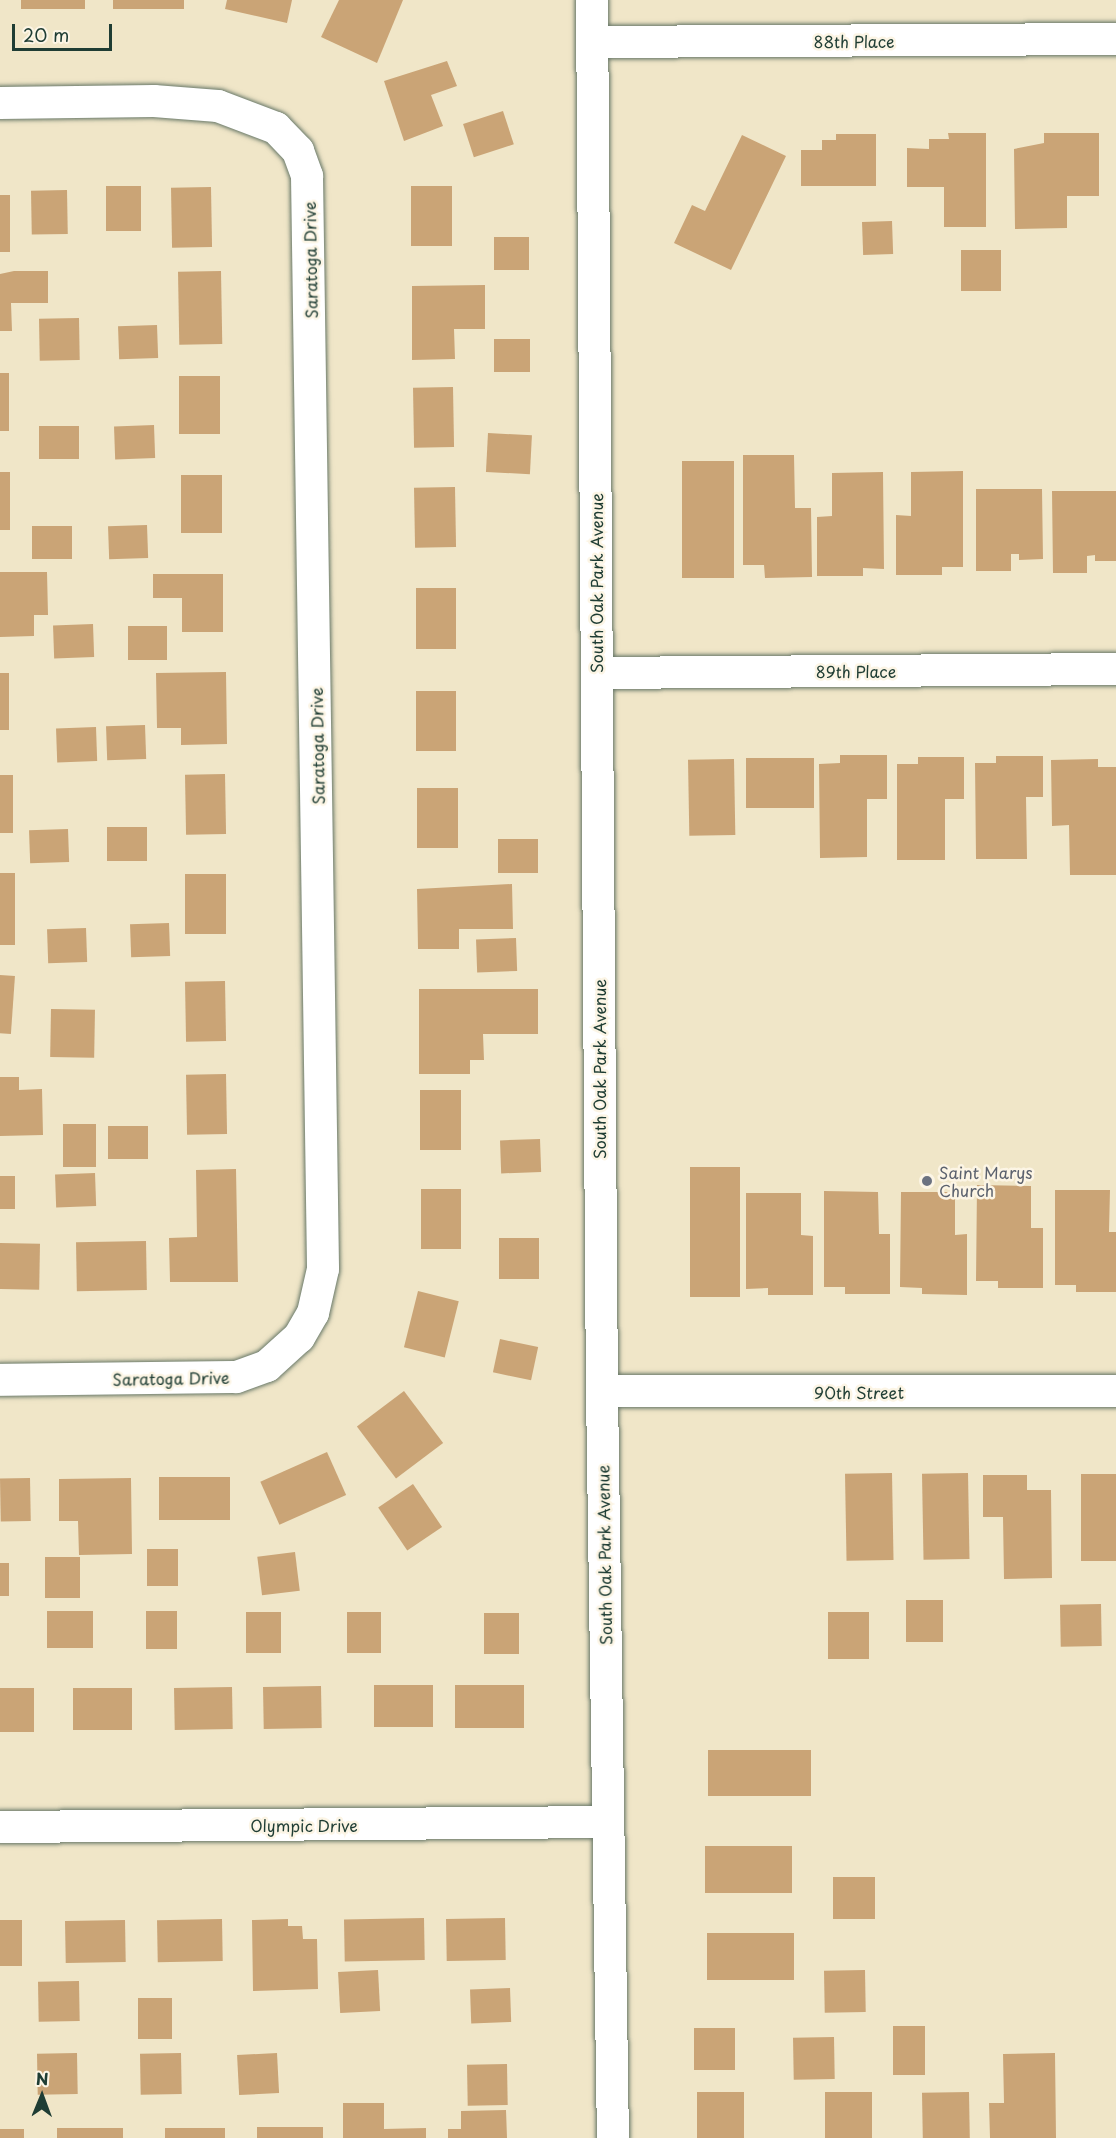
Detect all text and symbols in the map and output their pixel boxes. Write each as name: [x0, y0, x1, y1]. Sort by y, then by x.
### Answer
scale bar: [15, 12, 116, 50]
text: 20 m: [23, 21, 69, 48]
street label: 88th Place: [813, 31, 895, 51]
street label: Saratoga Drive: [299, 201, 321, 319]
street label: South Oak Park Avenue: [586, 492, 606, 674]
street label: 89th Place: [815, 661, 897, 681]
street label: Saratoga Drive: [306, 687, 328, 805]
street label: South Oak Park Avenue: [589, 978, 609, 1160]
place label: Saint Marys Church: [939, 1162, 1033, 1200]
marker: Saint Marys Church: [920, 1174, 934, 1188]
street label: Saratoga Drive: [112, 1367, 230, 1389]
street label: 90th Street: [814, 1382, 904, 1402]
street label: South Oak Park Avenue: [593, 1464, 615, 1646]
street label: Olympic Drive: [250, 1815, 358, 1835]
north arrow: [12, 2066, 72, 2126]
text: N: [36, 2066, 49, 2090]

